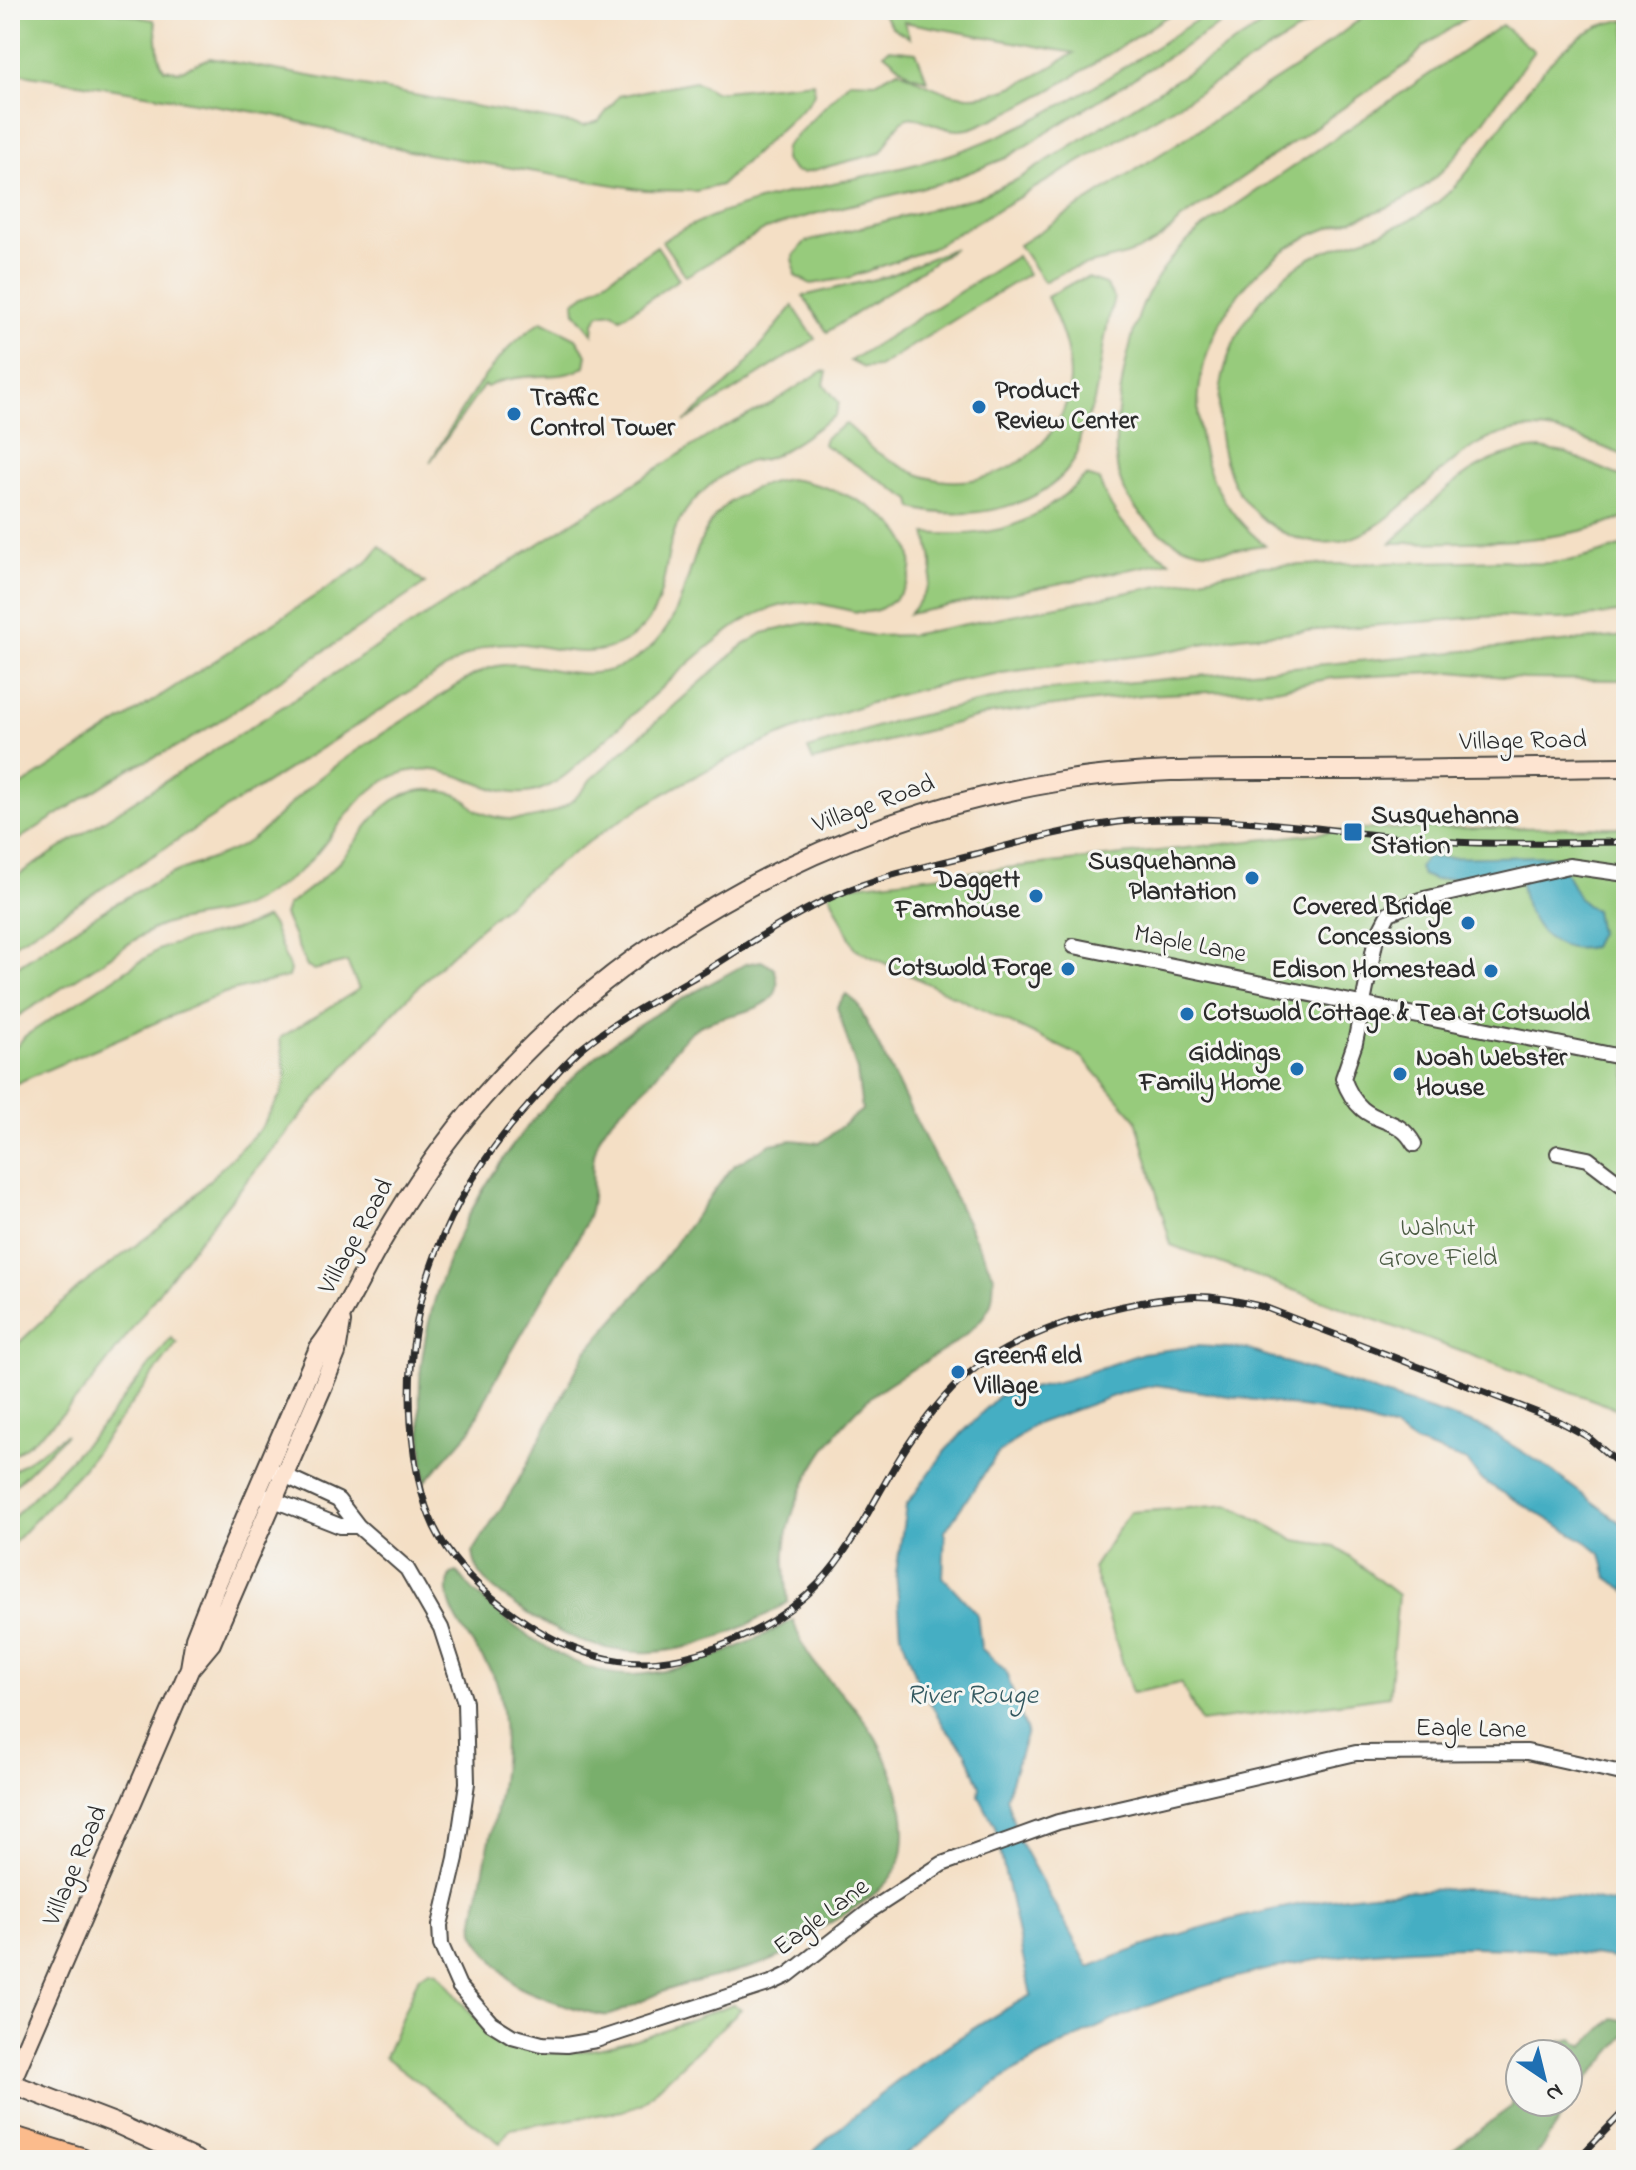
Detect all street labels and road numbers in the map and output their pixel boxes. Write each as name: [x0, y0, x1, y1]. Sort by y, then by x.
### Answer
street label: Village Road: [1458, 722, 1587, 762]
street label: Village Road: [807, 765, 941, 845]
street label: Maple Lane: [1131, 915, 1250, 975]
street label: Village Road: [309, 1172, 405, 1303]
street label: Eagle Lane: [1415, 1710, 1527, 1750]
street label: Village Road: [33, 1800, 119, 1933]
street label: Eagle Lane: [766, 1869, 878, 1967]

